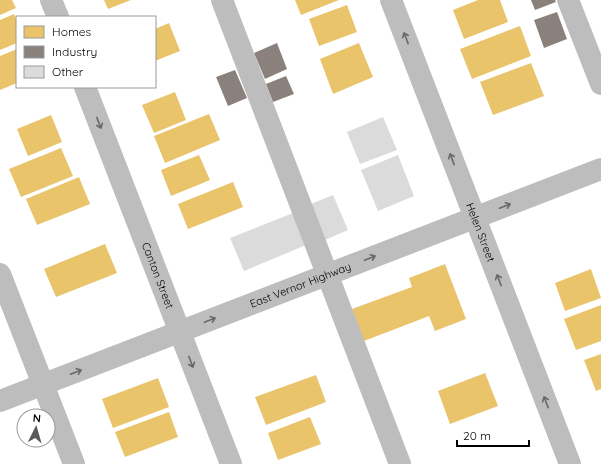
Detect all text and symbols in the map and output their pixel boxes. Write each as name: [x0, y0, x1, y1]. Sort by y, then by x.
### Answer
legend: [16, 16, 156, 88]
text: Homes: [52, 24, 92, 39]
one-way arrow: [401, 32, 409, 44]
text: Industry: [52, 44, 97, 59]
text: Other: [52, 64, 84, 79]
one-way arrow: [95, 117, 103, 129]
one-way arrow: [448, 153, 456, 165]
street label: Helen Street: [463, 201, 498, 264]
one-way arrow: [498, 202, 510, 210]
street label: Canton Street: [139, 240, 177, 311]
one-way arrow: [364, 253, 376, 261]
street label: East Vernor Highway: [248, 259, 353, 311]
one-way arrow: [495, 275, 503, 287]
one-way arrow: [203, 315, 215, 323]
one-way arrow: [188, 356, 195, 368]
one-way arrow: [69, 367, 81, 375]
one-way arrow: [542, 396, 550, 408]
north arrow: [16, 408, 56, 448]
text: N: [32, 411, 42, 425]
scale bar: [457, 422, 529, 448]
text: 20 m: [463, 428, 491, 443]

